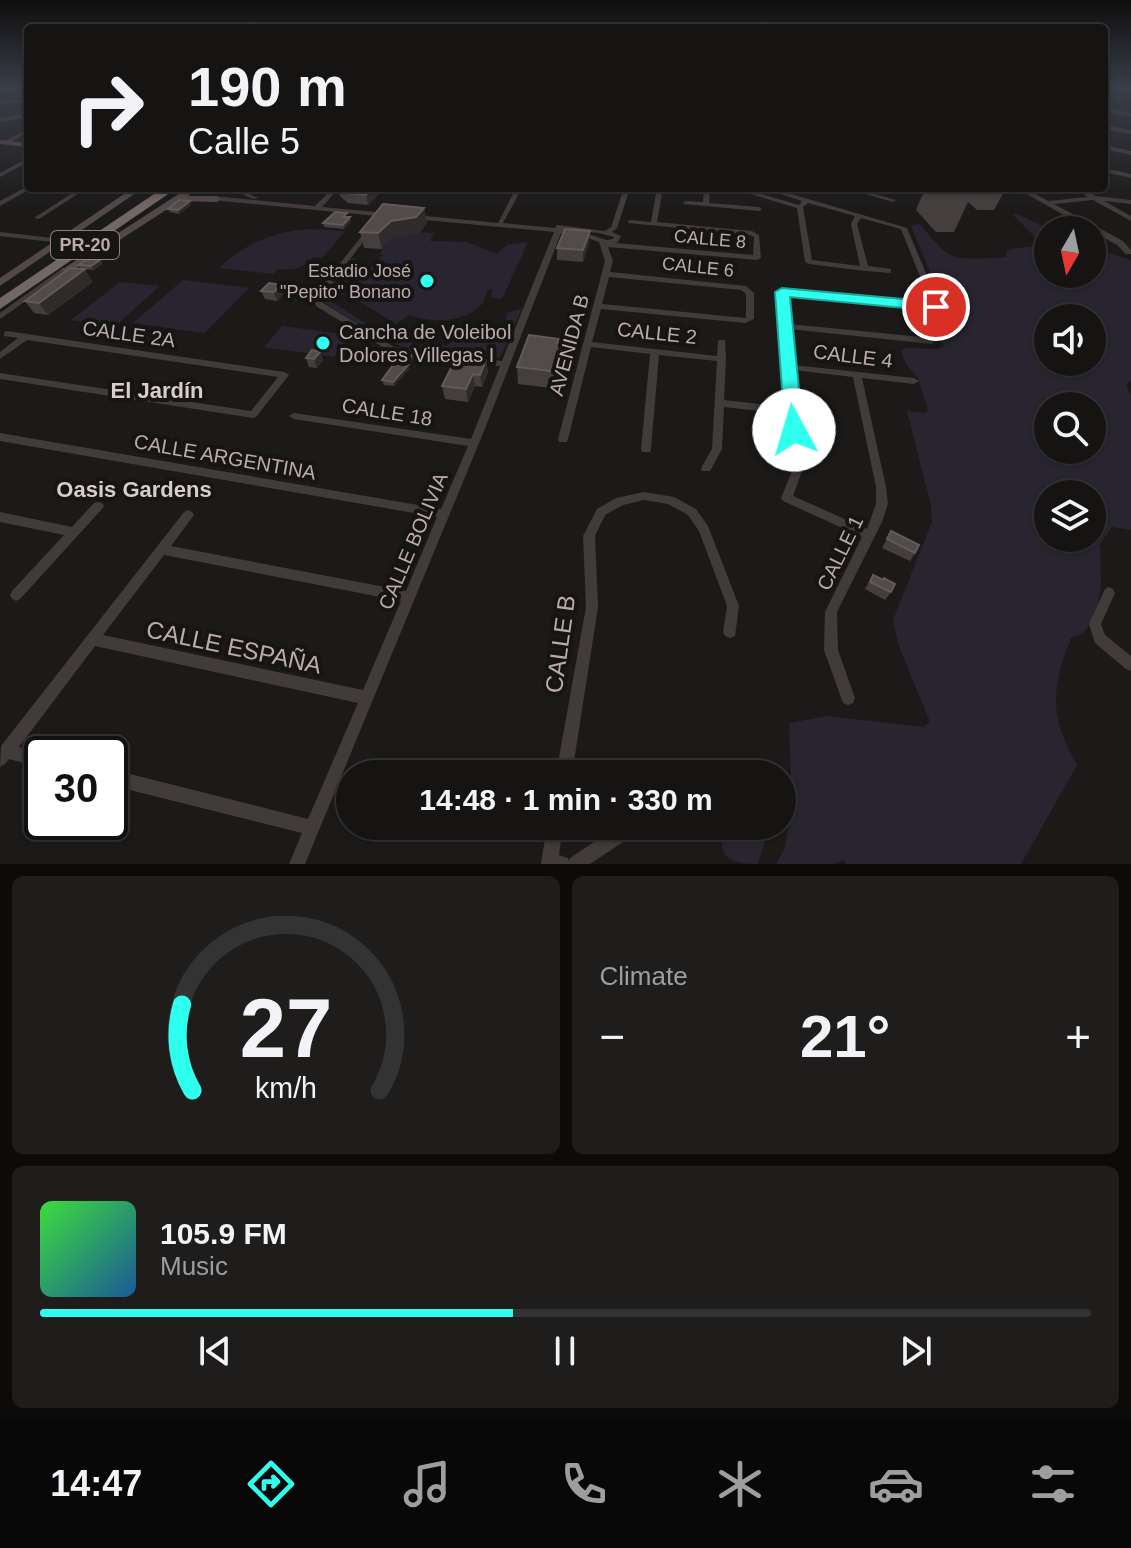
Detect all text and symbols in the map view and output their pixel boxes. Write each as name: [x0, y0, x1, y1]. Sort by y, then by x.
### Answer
text: 190 m: [188, 55, 347, 118]
icon: right: [56, 56, 160, 160]
text: Calle 5: [188, 121, 300, 162]
north arrow: [1034, 216, 1106, 288]
map controls: [1034, 216, 1106, 552]
street label: CALLE 8: [673, 226, 747, 252]
road number: PR-20: [51, 231, 119, 259]
street label: CALLE 6: [661, 253, 735, 281]
place label: Estadio José "Pepito" Bonano: [280, 261, 411, 302]
marker: Estadio José "Pepito" Bonano: [418, 272, 436, 290]
pin: [902, 273, 970, 341]
icon: arrive: [914, 285, 958, 329]
street label: AVENIDA B: [545, 292, 593, 398]
button: sound: [1034, 304, 1106, 376]
street label: CALLE 2A: [81, 317, 177, 351]
street label: CALLE 2: [616, 318, 698, 348]
place label: Cancha de Voleibol Dolores Villegas I: [339, 321, 511, 366]
marker: Cancha de Voleibol Dolores Villegas I: [314, 334, 332, 352]
street label: CALLE 4: [812, 340, 894, 372]
district label: El Jardín: [111, 378, 203, 403]
position arrow: [752, 388, 836, 472]
button: search: [1034, 392, 1106, 464]
street label: CALLE 18: [340, 394, 434, 430]
street label: CALLE ARGENTINA: [132, 430, 318, 484]
street label: CALLE BOLIVIA: [374, 469, 452, 613]
district label: Oasis Gardens: [56, 477, 212, 502]
button: layers: [1034, 480, 1106, 552]
street label: CALLE 1: [813, 512, 867, 594]
street label: CALLE B: [540, 593, 580, 695]
street label: CALLE ESPAÑA: [144, 615, 324, 679]
speed limit sign: 30: [24, 736, 128, 840]
text: 14:48 · 1 min · 330 m: [419, 783, 713, 816]
text: Climate: [600, 961, 688, 991]
text: 27: [239, 982, 332, 1075]
text: 21°: [800, 1003, 891, 1070]
text: −: [600, 1012, 625, 1061]
text: +: [1065, 1012, 1091, 1061]
text: km/h: [255, 1072, 317, 1104]
text: 105.9 FM: [160, 1217, 287, 1250]
text: Music: [160, 1251, 228, 1281]
icon: previous: [193, 1329, 237, 1373]
icon: pause: [543, 1329, 587, 1373]
icon: next: [894, 1329, 938, 1373]
icon: directions: [243, 1456, 299, 1512]
icon: music: [399, 1456, 455, 1512]
icon: phone: [556, 1456, 612, 1512]
icon: climate: [712, 1456, 768, 1512]
icon: car: [868, 1456, 924, 1512]
icon: filters: [1025, 1456, 1081, 1512]
text: 14:47: [50, 1463, 142, 1504]

